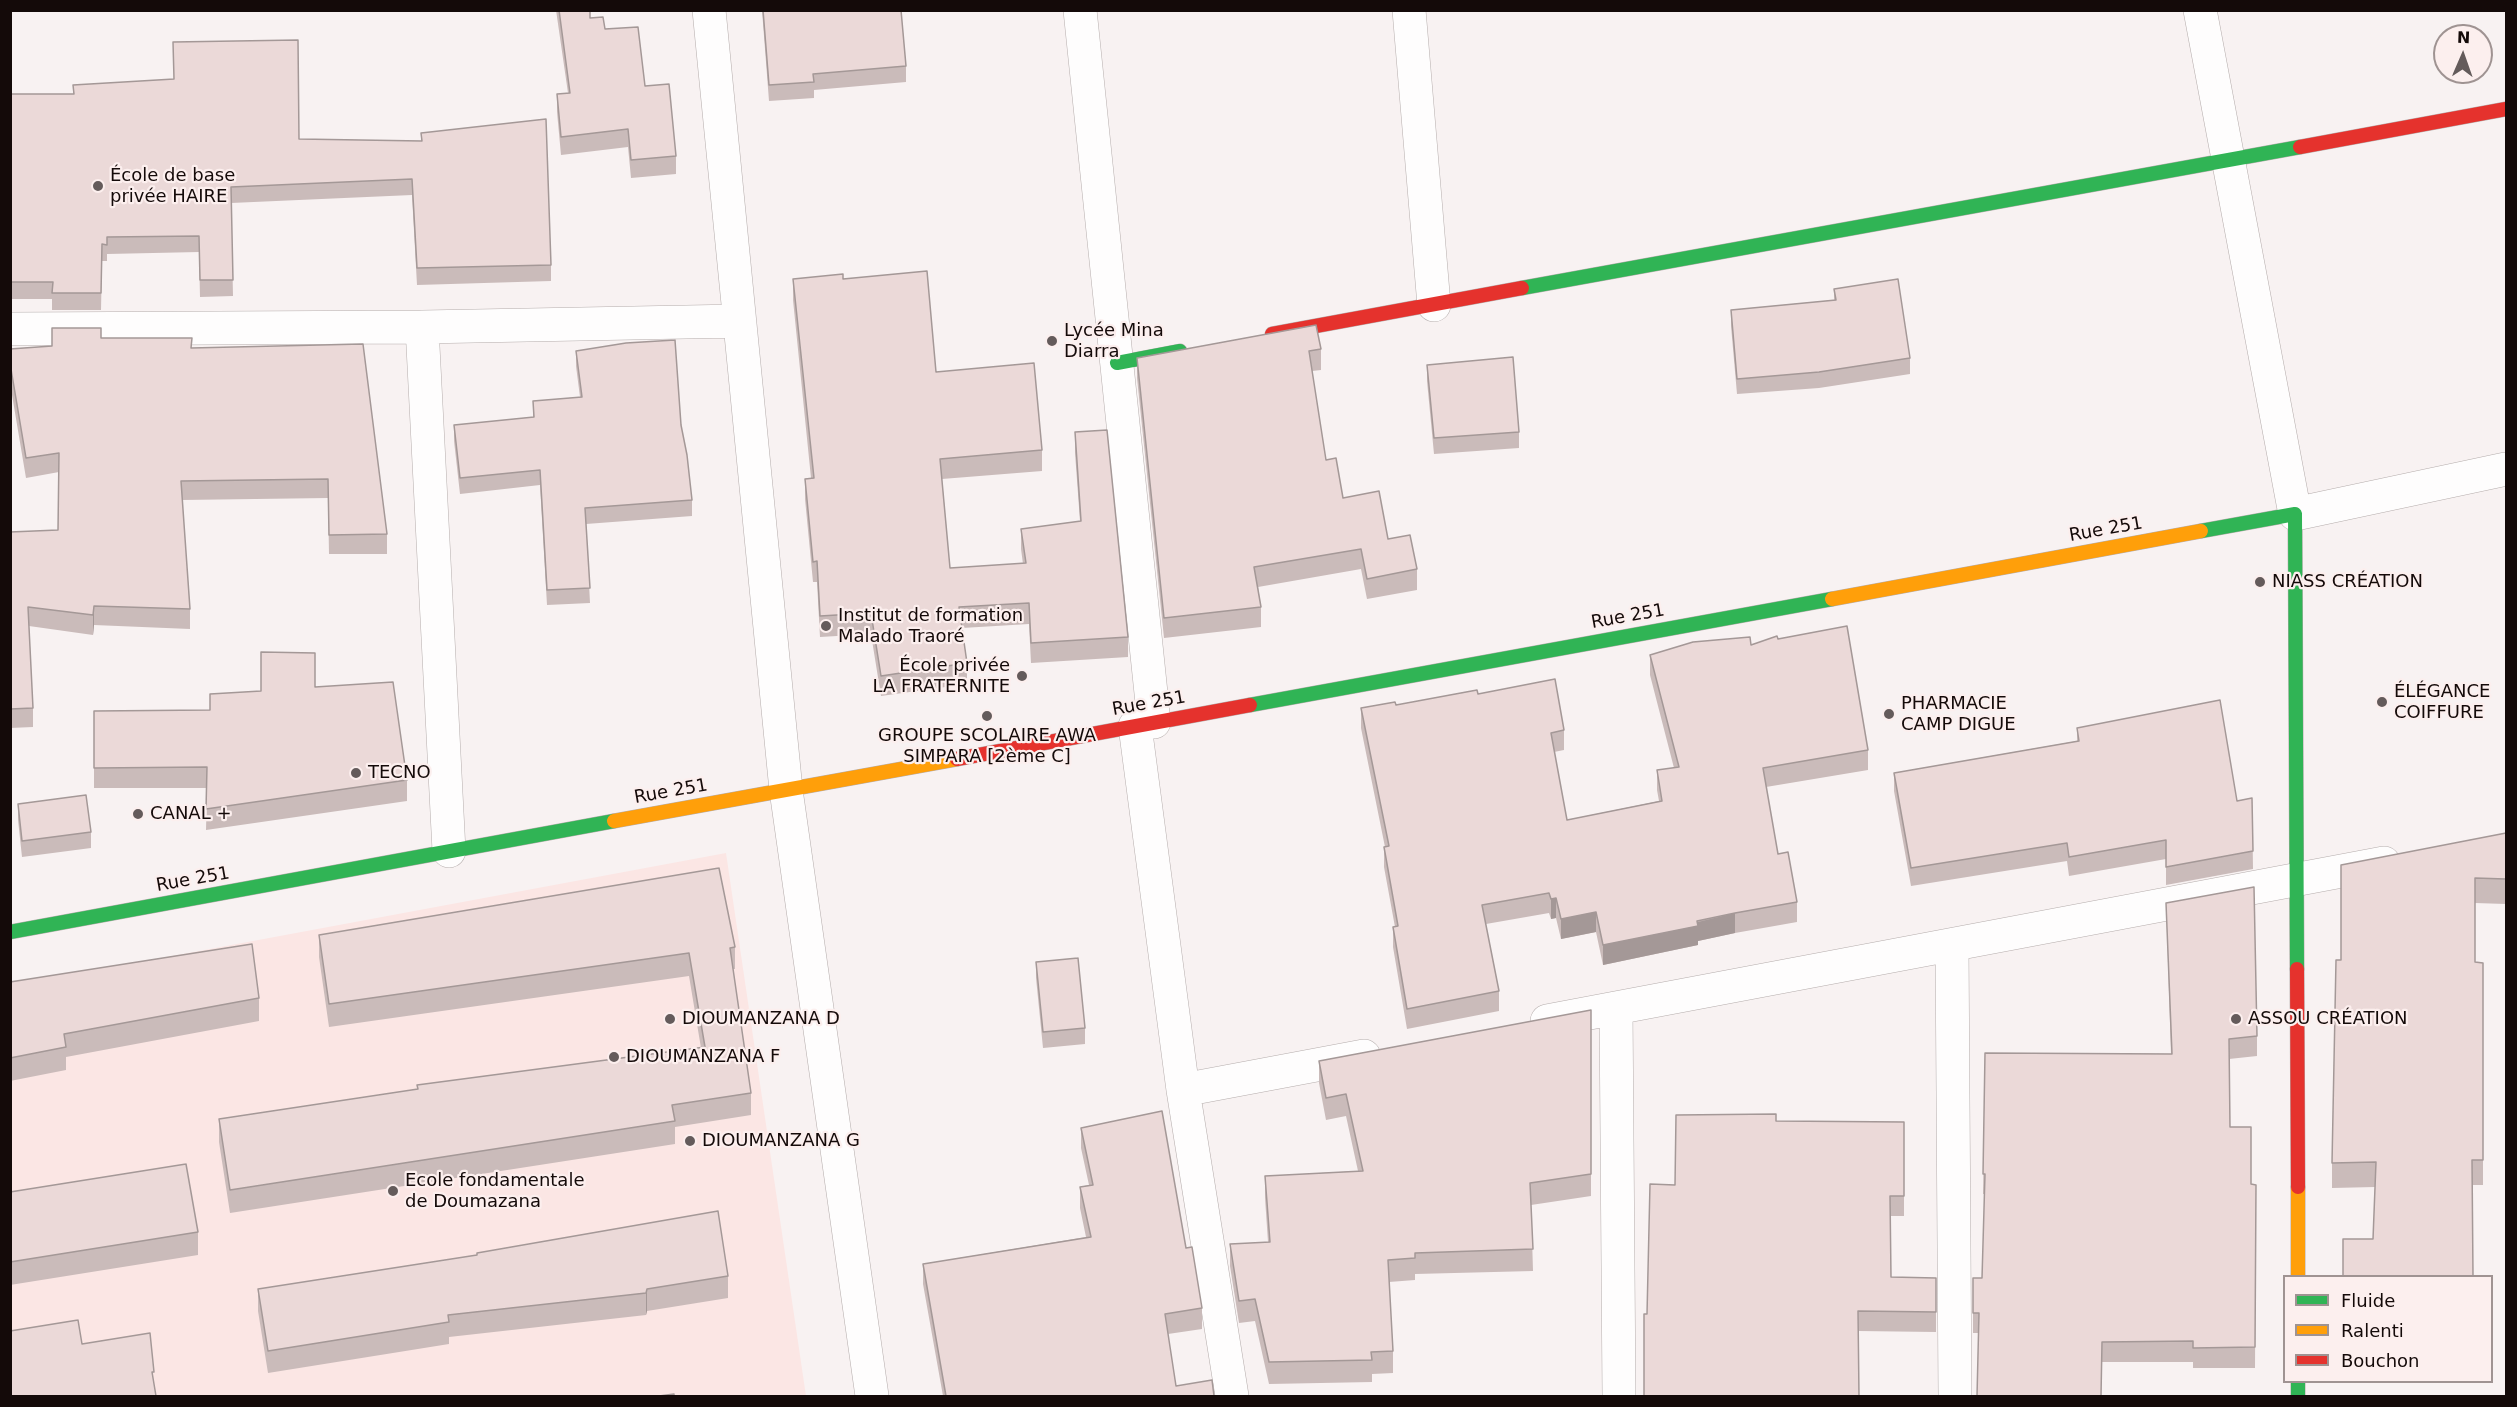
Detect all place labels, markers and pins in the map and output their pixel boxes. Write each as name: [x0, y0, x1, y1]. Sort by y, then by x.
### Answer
place label: École de base privée HAIRE: [110, 165, 235, 207]
marker: École de base privée HAIRE: [91, 179, 105, 193]
place label: Lycée Mina Diarra: [1064, 320, 1164, 362]
marker: Lycée Mina Diarra: [1045, 334, 1059, 348]
place label: NIASS CRÉATION: [2272, 571, 2423, 593]
marker: NIASS CRÉATION: [2253, 575, 2267, 589]
place label: Institut de formation Malado Traoré: [838, 605, 1023, 648]
marker: Institut de formation Malado Traoré: [819, 619, 833, 633]
place label: École privée LA FRATERNITE: [872, 655, 1010, 698]
marker: École privée LA FRATERNITE: [1015, 669, 1029, 683]
place label: ÉLÉGANCE COIFFURE: [2394, 681, 2490, 724]
place label: PHARMACIE CAMP DIGUE: [1901, 693, 2016, 736]
marker: ÉLÉGANCE COIFFURE: [2375, 695, 2389, 709]
marker: PHARMACIE CAMP DIGUE: [1882, 707, 1896, 721]
marker: GROUPE SCOLAIRE AWA SIMPARA [2ème C]: [980, 709, 994, 723]
place label: GROUPE SCOLAIRE AWA SIMPARA [2ème C]: [878, 725, 1096, 768]
place label: TECNO: [368, 762, 431, 784]
marker: TECNO: [349, 766, 363, 780]
place label: CANAL +: [150, 803, 231, 825]
marker: CANAL +: [131, 807, 145, 821]
place label: DIOUMANZANA D: [682, 1008, 840, 1030]
place label: ASSOU CRÉATION: [2248, 1008, 2408, 1030]
marker: DIOUMANZANA D: [663, 1012, 677, 1026]
marker: ASSOU CRÉATION: [2229, 1012, 2243, 1026]
place label: DIOUMANZANA F: [626, 1046, 780, 1068]
marker: DIOUMANZANA F: [607, 1050, 621, 1064]
place label: DIOUMANZANA G: [702, 1130, 860, 1152]
marker: DIOUMANZANA G: [683, 1134, 697, 1148]
place label: Ecole fondamentale de Doumazana: [405, 1170, 584, 1212]
marker: Ecole fondamentale de Doumazana: [386, 1184, 400, 1198]

